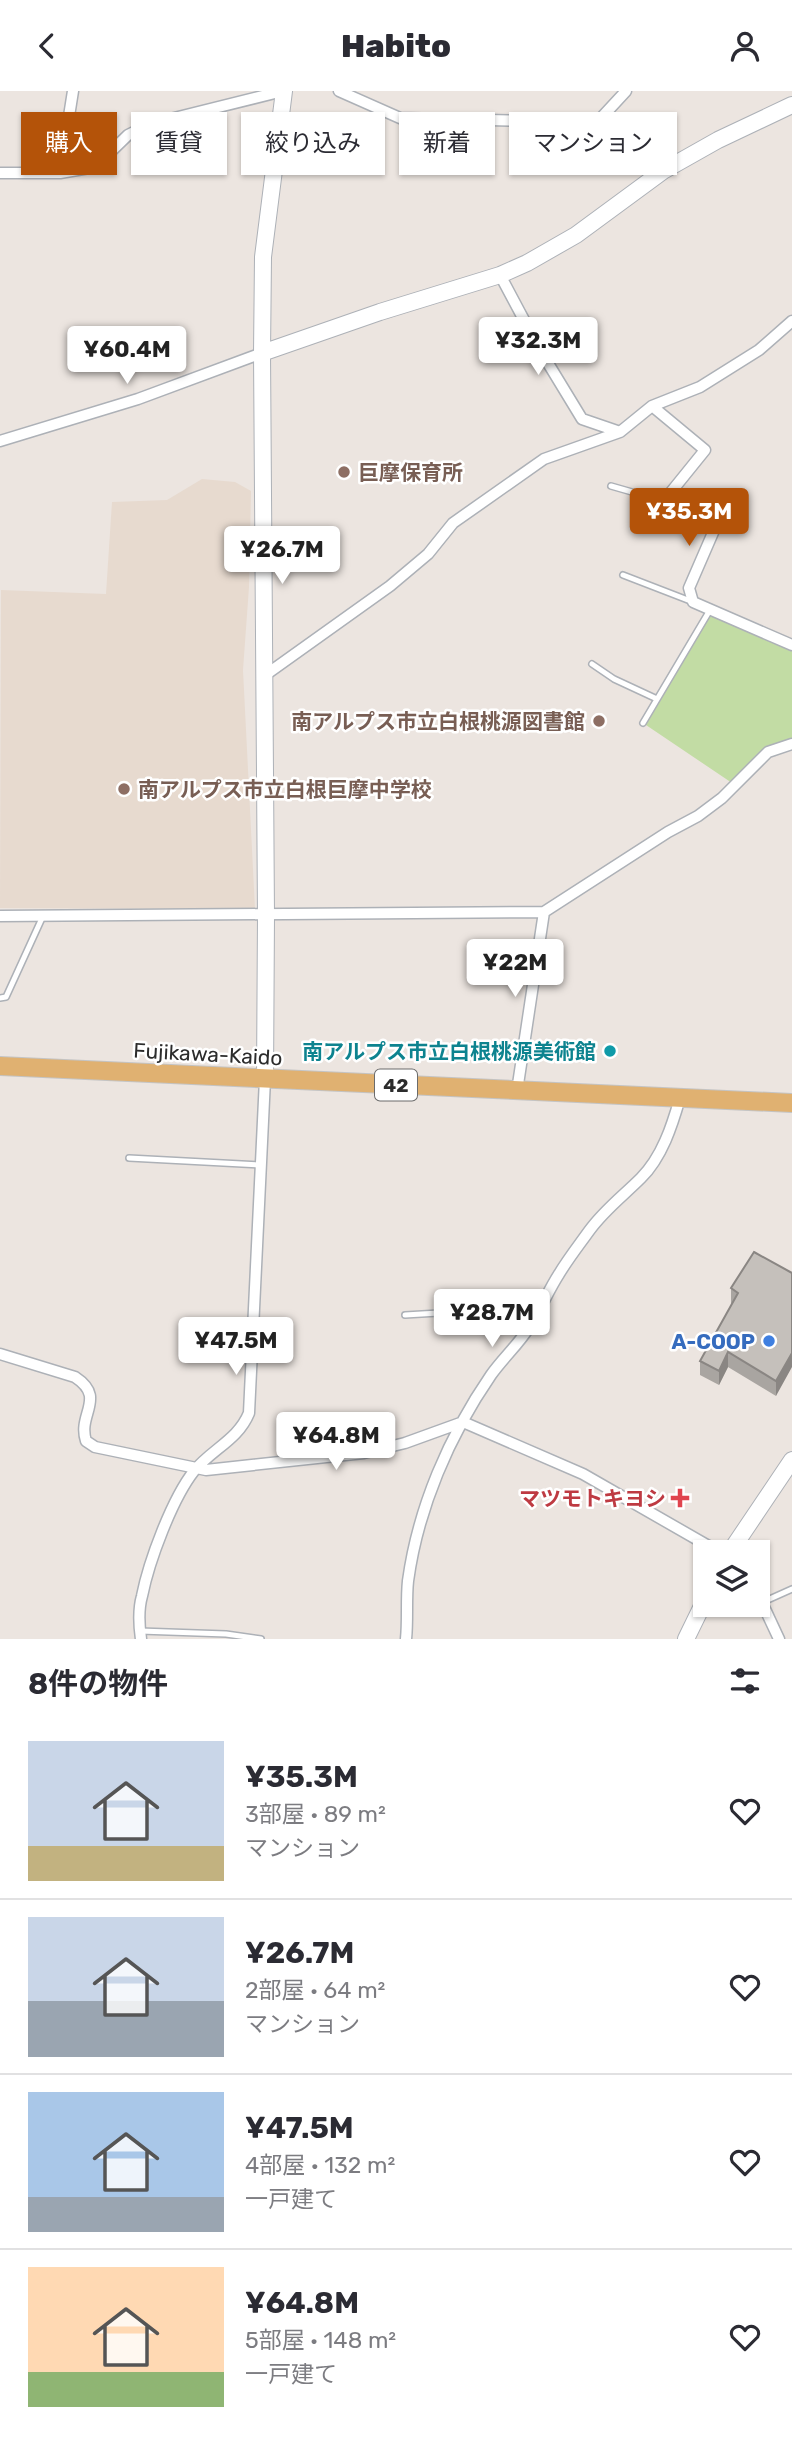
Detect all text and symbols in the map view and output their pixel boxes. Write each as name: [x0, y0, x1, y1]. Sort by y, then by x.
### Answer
icon: back: [28, 27, 66, 65]
text: Habito: [341, 27, 451, 65]
icon: person: [726, 27, 764, 65]
chip: 購入: [21, 112, 117, 175]
chip: 賃貸: [131, 112, 227, 175]
chip: 絞り込み: [241, 112, 385, 175]
chip: 新着: [399, 112, 495, 175]
chip: マンション: [509, 112, 677, 175]
pin: ¥32.3M: [481, 317, 595, 377]
text: ¥32.3M: [495, 326, 581, 354]
pin: ¥60.4M: [70, 327, 184, 386]
text: ¥60.4M: [83, 335, 171, 363]
place label: 巨摩保育所: [358, 460, 463, 485]
marker: 巨摩保育所: [336, 464, 352, 480]
pin: ¥35.3M: [632, 489, 746, 548]
text: ¥35.3M: [646, 497, 732, 525]
pin: ¥26.7M: [225, 526, 339, 586]
text: ¥26.7M: [240, 535, 324, 563]
place label: 南アルプス市立白根桃源図書館: [291, 709, 585, 734]
marker: 南アルプス市立白根桃源図書館: [591, 713, 607, 729]
place label: 南アルプス市立白根巨摩中学校: [138, 777, 432, 802]
marker: 南アルプス市立白根巨摩中学校: [116, 781, 132, 797]
pin: ¥22M: [474, 939, 556, 999]
text: ¥22M: [483, 948, 547, 976]
street label: Fujikawa-Kaido: [133, 1038, 283, 1070]
place label: 南アルプス市立白根桃源美術館: [302, 1039, 596, 1064]
marker: 南アルプス市立白根桃源美術館: [602, 1043, 618, 1059]
road number: 42: [375, 1069, 417, 1101]
pin: ¥28.7M: [435, 1289, 549, 1349]
text: ¥28.7M: [450, 1298, 534, 1326]
pin: ¥47.5M: [179, 1317, 293, 1377]
text: ¥47.5M: [194, 1326, 278, 1354]
place label: A-COOP: [672, 1329, 755, 1354]
marker: A-COOP: [761, 1333, 777, 1349]
pin: ¥64.8M: [279, 1413, 393, 1472]
text: ¥64.8M: [292, 1421, 380, 1449]
place label: マツモトキヨシ: [519, 1486, 666, 1511]
marker: マツモトキヨシ: [672, 1490, 688, 1506]
map controls: [693, 1540, 770, 1617]
button: layers: [693, 1540, 770, 1617]
icon: filters: [726, 1662, 764, 1700]
text: 8件の物件: [28, 1666, 168, 1702]
text: ¥35.3M: [245, 1759, 358, 1795]
icon: home: [84, 1769, 168, 1853]
icon: heart: [726, 1792, 764, 1830]
text: 3部屋 · 89 m²: [245, 1800, 386, 1828]
text: マンション: [245, 1834, 360, 1862]
text: ¥26.7M: [245, 1935, 354, 1971]
icon: home: [84, 1945, 168, 2029]
icon: heart: [726, 1968, 764, 2006]
text: 2部屋 · 64 m²: [245, 1976, 385, 2004]
text: マンション: [245, 2010, 360, 2038]
text: ¥47.5M: [245, 2110, 354, 2146]
icon: home: [84, 2120, 168, 2204]
icon: heart: [726, 2143, 764, 2181]
text: 4部屋 · 132 m²: [245, 2151, 395, 2179]
text: 一戸建て: [245, 2185, 337, 2213]
text: ¥64.8M: [245, 2285, 359, 2321]
icon: home: [84, 2295, 168, 2379]
icon: heart: [726, 2318, 764, 2356]
text: 5部屋 · 148 m²: [245, 2326, 396, 2354]
text: 一戸建て: [245, 2360, 337, 2388]

